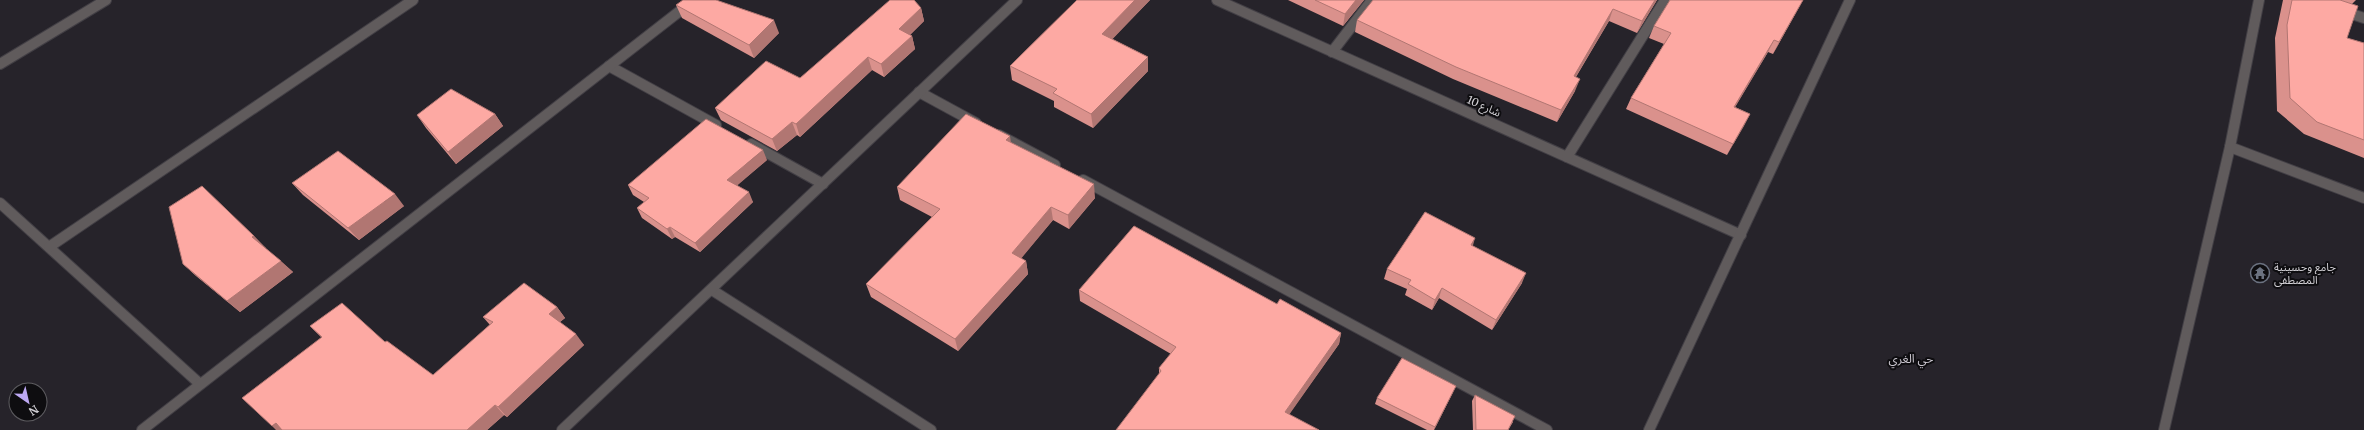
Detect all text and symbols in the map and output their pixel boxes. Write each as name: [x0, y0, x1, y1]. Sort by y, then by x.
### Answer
street label: شارع 10: [1464, 92, 1503, 121]
place label: جامع وحسينية المصطفى: [2274, 260, 2336, 287]
temple icon: جامع وحسينية المصطفى: [2249, 262, 2271, 284]
district label: حي الغري: [1889, 351, 1933, 369]
north arrow: [8, 382, 48, 422]
text: N: [26, 402, 41, 419]

